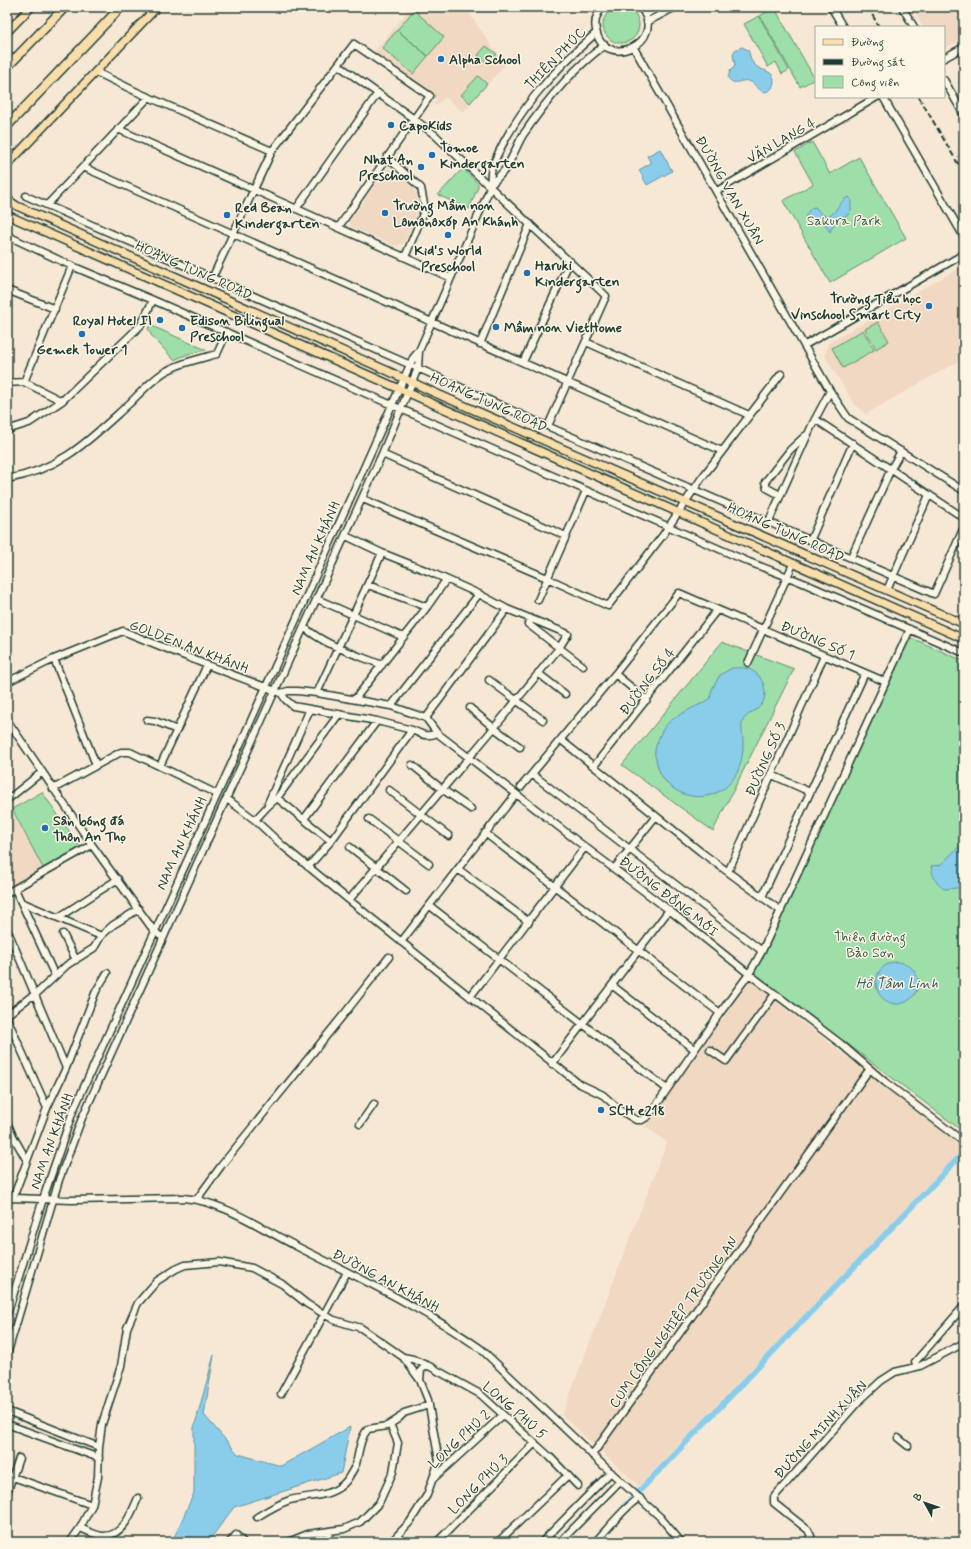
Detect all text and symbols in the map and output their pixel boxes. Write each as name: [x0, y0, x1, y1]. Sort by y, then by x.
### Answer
street label: THIÊN PHÚC: [521, 23, 590, 94]
legend: [815, 26, 945, 98]
text: Đường: [851, 35, 884, 52]
place label: Alpha School: [449, 51, 521, 69]
marker: Alpha School: [436, 54, 446, 64]
text: Đường sắt: [851, 55, 905, 72]
text: Công viên: [851, 75, 899, 92]
street label: VĂN LANG 4: [744, 114, 819, 168]
place label: CapoKids: [399, 117, 453, 135]
marker: CapoKids: [386, 120, 396, 130]
street label: ĐƯỜNG VẠN XUÂN: [691, 133, 768, 248]
place label: Tomoe Kindergarten: [440, 139, 525, 176]
marker: Tomoe Kindergarten: [427, 150, 437, 160]
place label: Nhat An Preschool: [359, 151, 413, 185]
marker: Nhat An Preschool: [416, 162, 426, 172]
place label: Trường Mầm non Lômônôxốp An Khánh: [393, 197, 518, 231]
place label: Red Bean Kindergarten: [235, 199, 320, 236]
marker: Trường Mầm non Lômônôxốp An Khánh: [380, 208, 390, 218]
marker: Red Bean Kindergarten: [222, 210, 232, 220]
park label: Sakura Park: [807, 212, 881, 230]
marker: Kid's World Preschool: [443, 230, 453, 240]
street label: HOANG TUNG ROAD: [132, 237, 255, 305]
place label: Kid's World Preschool: [414, 242, 482, 276]
place label: Haruki Kindergarten: [535, 257, 620, 294]
marker: Haruki Kindergarten: [522, 268, 532, 278]
place label: Trường Tiểu học Vinschool Smart City: [791, 290, 921, 324]
marker: Trường Tiểu học Vinschool Smart City: [924, 301, 934, 311]
place label: Royal Hotel II: [73, 312, 152, 330]
place label: Edison Bilingual Preschool: [190, 312, 284, 346]
marker: Royal Hotel II: [155, 315, 165, 325]
place label: Mầm non VietHome: [504, 319, 622, 337]
marker: Mầm non VietHome: [491, 322, 501, 332]
marker: Edison Bilingual Preschool: [177, 323, 187, 333]
marker: Gemek Tower 1: [77, 329, 87, 339]
place label: Gemek Tower 1: [36, 341, 128, 359]
street label: HOANG TUNG ROAD: [427, 369, 550, 437]
street label: NAM AN KHÁNH: [287, 498, 345, 598]
street label: HOANG TUNG ROAD: [724, 499, 847, 567]
street label: GOLDEN AN KHÁNH: [127, 616, 251, 678]
street label: ĐƯỜNG SỐ 1: [778, 617, 857, 665]
street label: ĐƯỜNG SỐ 4: [616, 644, 680, 719]
street label: ĐƯỜNG SỐ 3: [742, 720, 790, 799]
street label: NAM AN KHÁNH: [152, 794, 211, 893]
place label: Sân bóng đá Thôn An Thọ: [53, 812, 126, 846]
marker: Sân bóng đá Thôn An Thọ: [40, 823, 50, 833]
street label: ĐƯỜNG ĐỒNG MỚI: [615, 852, 722, 941]
park label: Thiên đường Bảo Sơn: [834, 928, 906, 962]
water label: Hồ Tâm Linh: [856, 974, 938, 994]
street label: NAM AN KHÁNH: [26, 1091, 78, 1192]
place label: SCH e218: [609, 1102, 665, 1120]
marker: SCH e218: [596, 1105, 606, 1115]
street label: CỤM CÔNG NGHIỆP TRƯỜNG AN: [605, 1233, 742, 1412]
street label: ĐƯỜNG AN KHÁNH: [329, 1245, 442, 1317]
street label: ĐƯỜNG MINH XUÂN: [770, 1377, 871, 1483]
street label: LONG PHÚ 5: [478, 1378, 550, 1444]
street label: LONG PHÚ 2: [425, 1406, 494, 1473]
street label: LONG PHÚ 3: [445, 1451, 513, 1519]
north arrow: [905, 1483, 945, 1523]
text: B: [911, 1490, 926, 1504]

